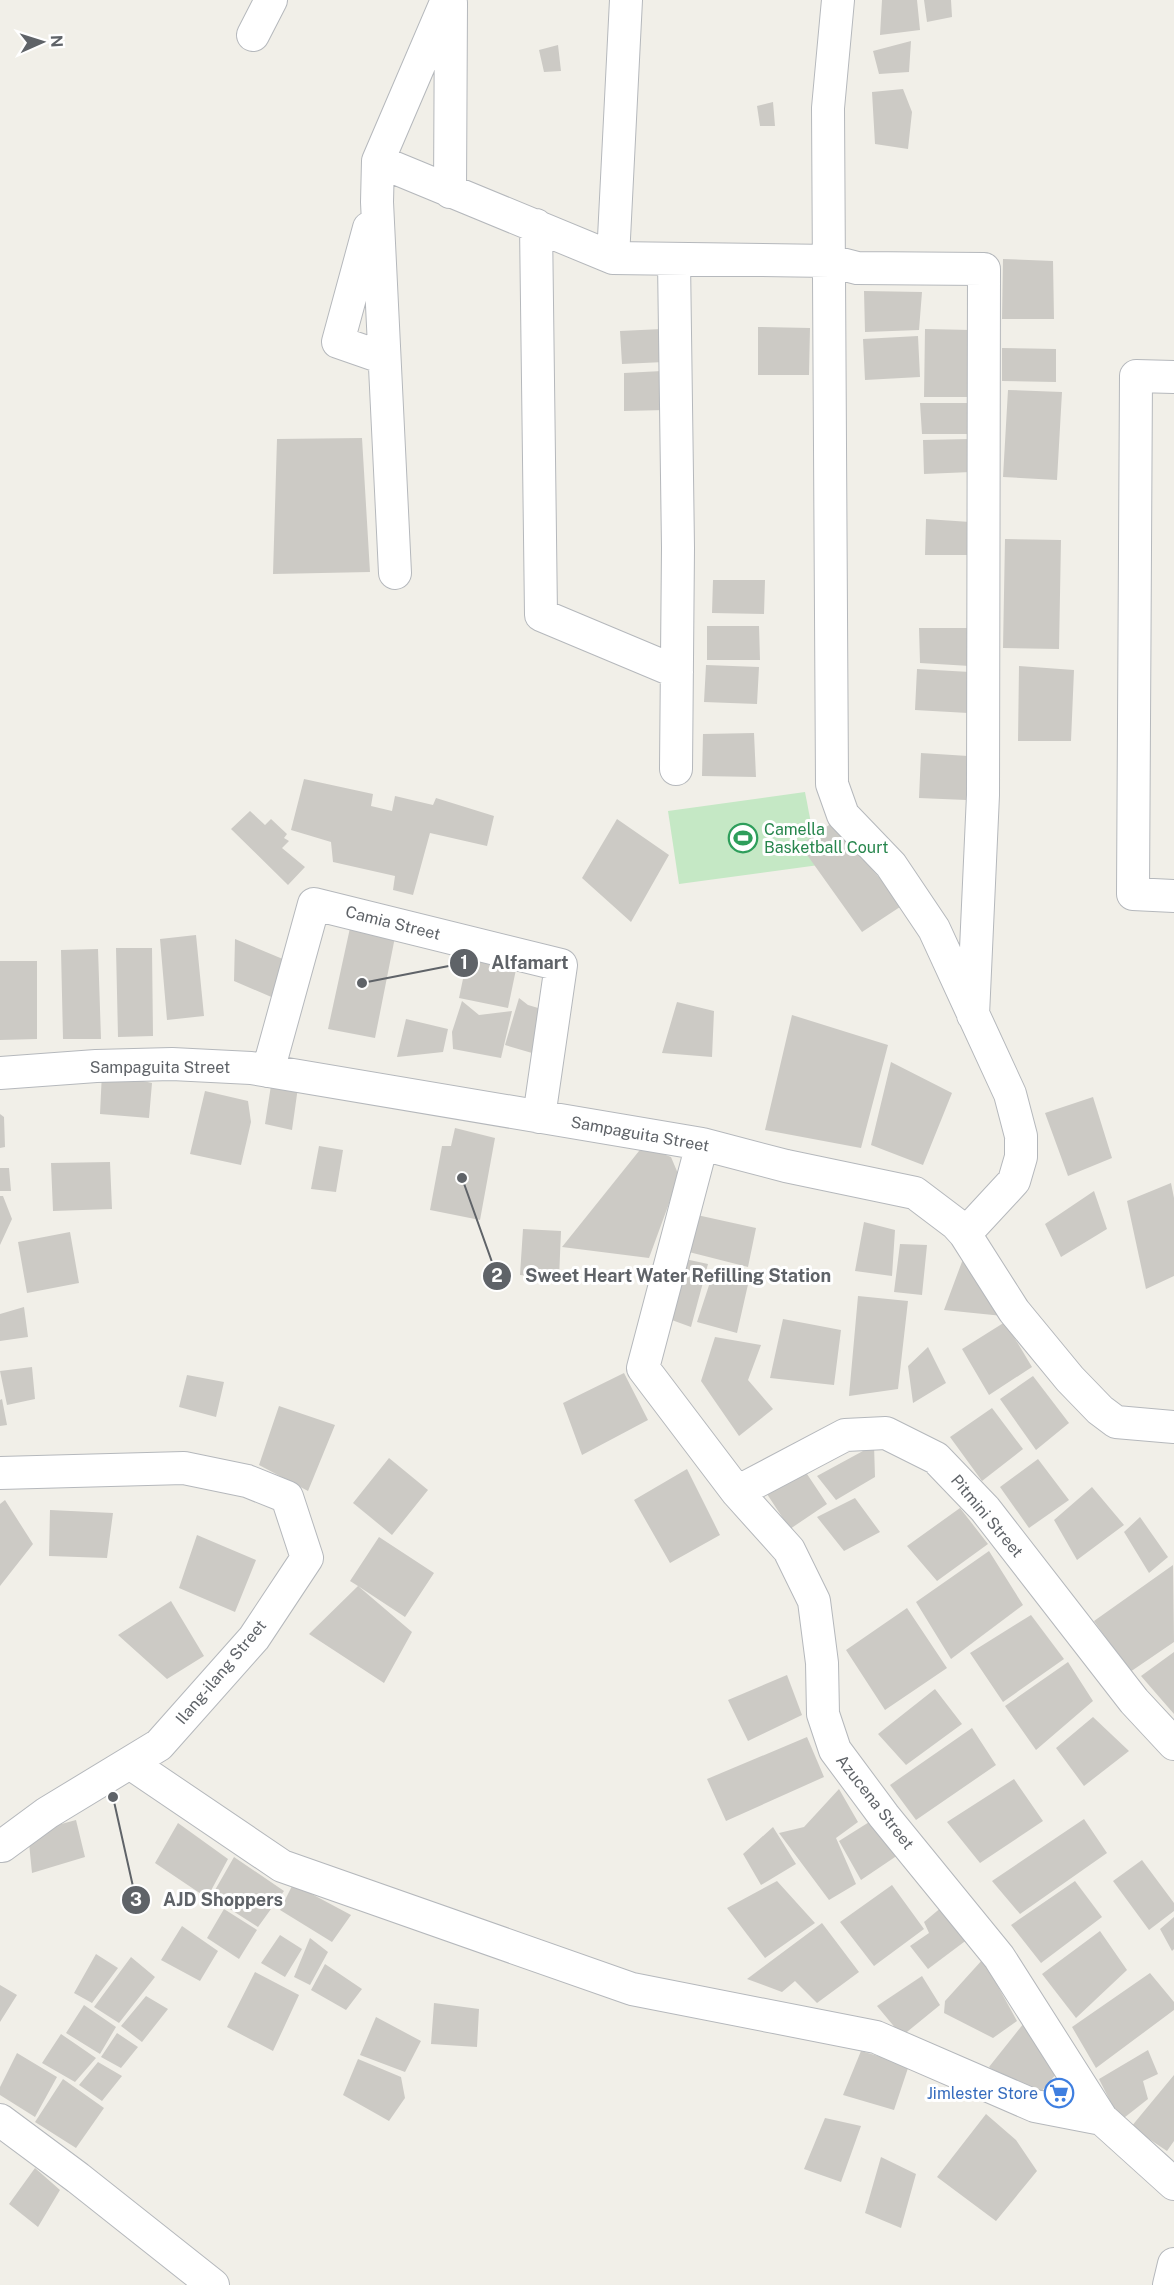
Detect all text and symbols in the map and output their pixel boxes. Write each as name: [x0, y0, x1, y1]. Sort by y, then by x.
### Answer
north arrow: [12, 12, 72, 72]
text: N: [47, 34, 66, 48]
place label: Camella Basketball Court: [764, 820, 888, 857]
sports icon: Camella Basketball Court: [727, 822, 759, 854]
street label: Camia Street: [344, 902, 442, 944]
callout: Alfamart: [449, 945, 580, 981]
text: 1: [460, 952, 468, 973]
text: Alfamart: [491, 952, 569, 973]
street label: Sampaguita Street: [90, 1058, 230, 1077]
street label: Sampaguita Street: [569, 1112, 711, 1156]
callout: Sweet Heart Water Refilling Station: [482, 1258, 843, 1294]
text: 2: [491, 1265, 503, 1286]
text: Sweet Heart Water Refilling Station: [525, 1265, 831, 1286]
street label: Pitmini Street: [947, 1471, 1027, 1561]
street label: Ilang-ilang Street: [172, 1616, 270, 1728]
street label: Azucena Street: [832, 1751, 918, 1853]
callout: AJD Shoppers: [121, 1882, 295, 1918]
text: 3: [130, 1889, 142, 1910]
text: AJD Shoppers: [163, 1889, 283, 1910]
supermarket icon: Jimlester Store: [1043, 2077, 1075, 2109]
place label: Jimlester Store: [927, 2084, 1038, 2103]

